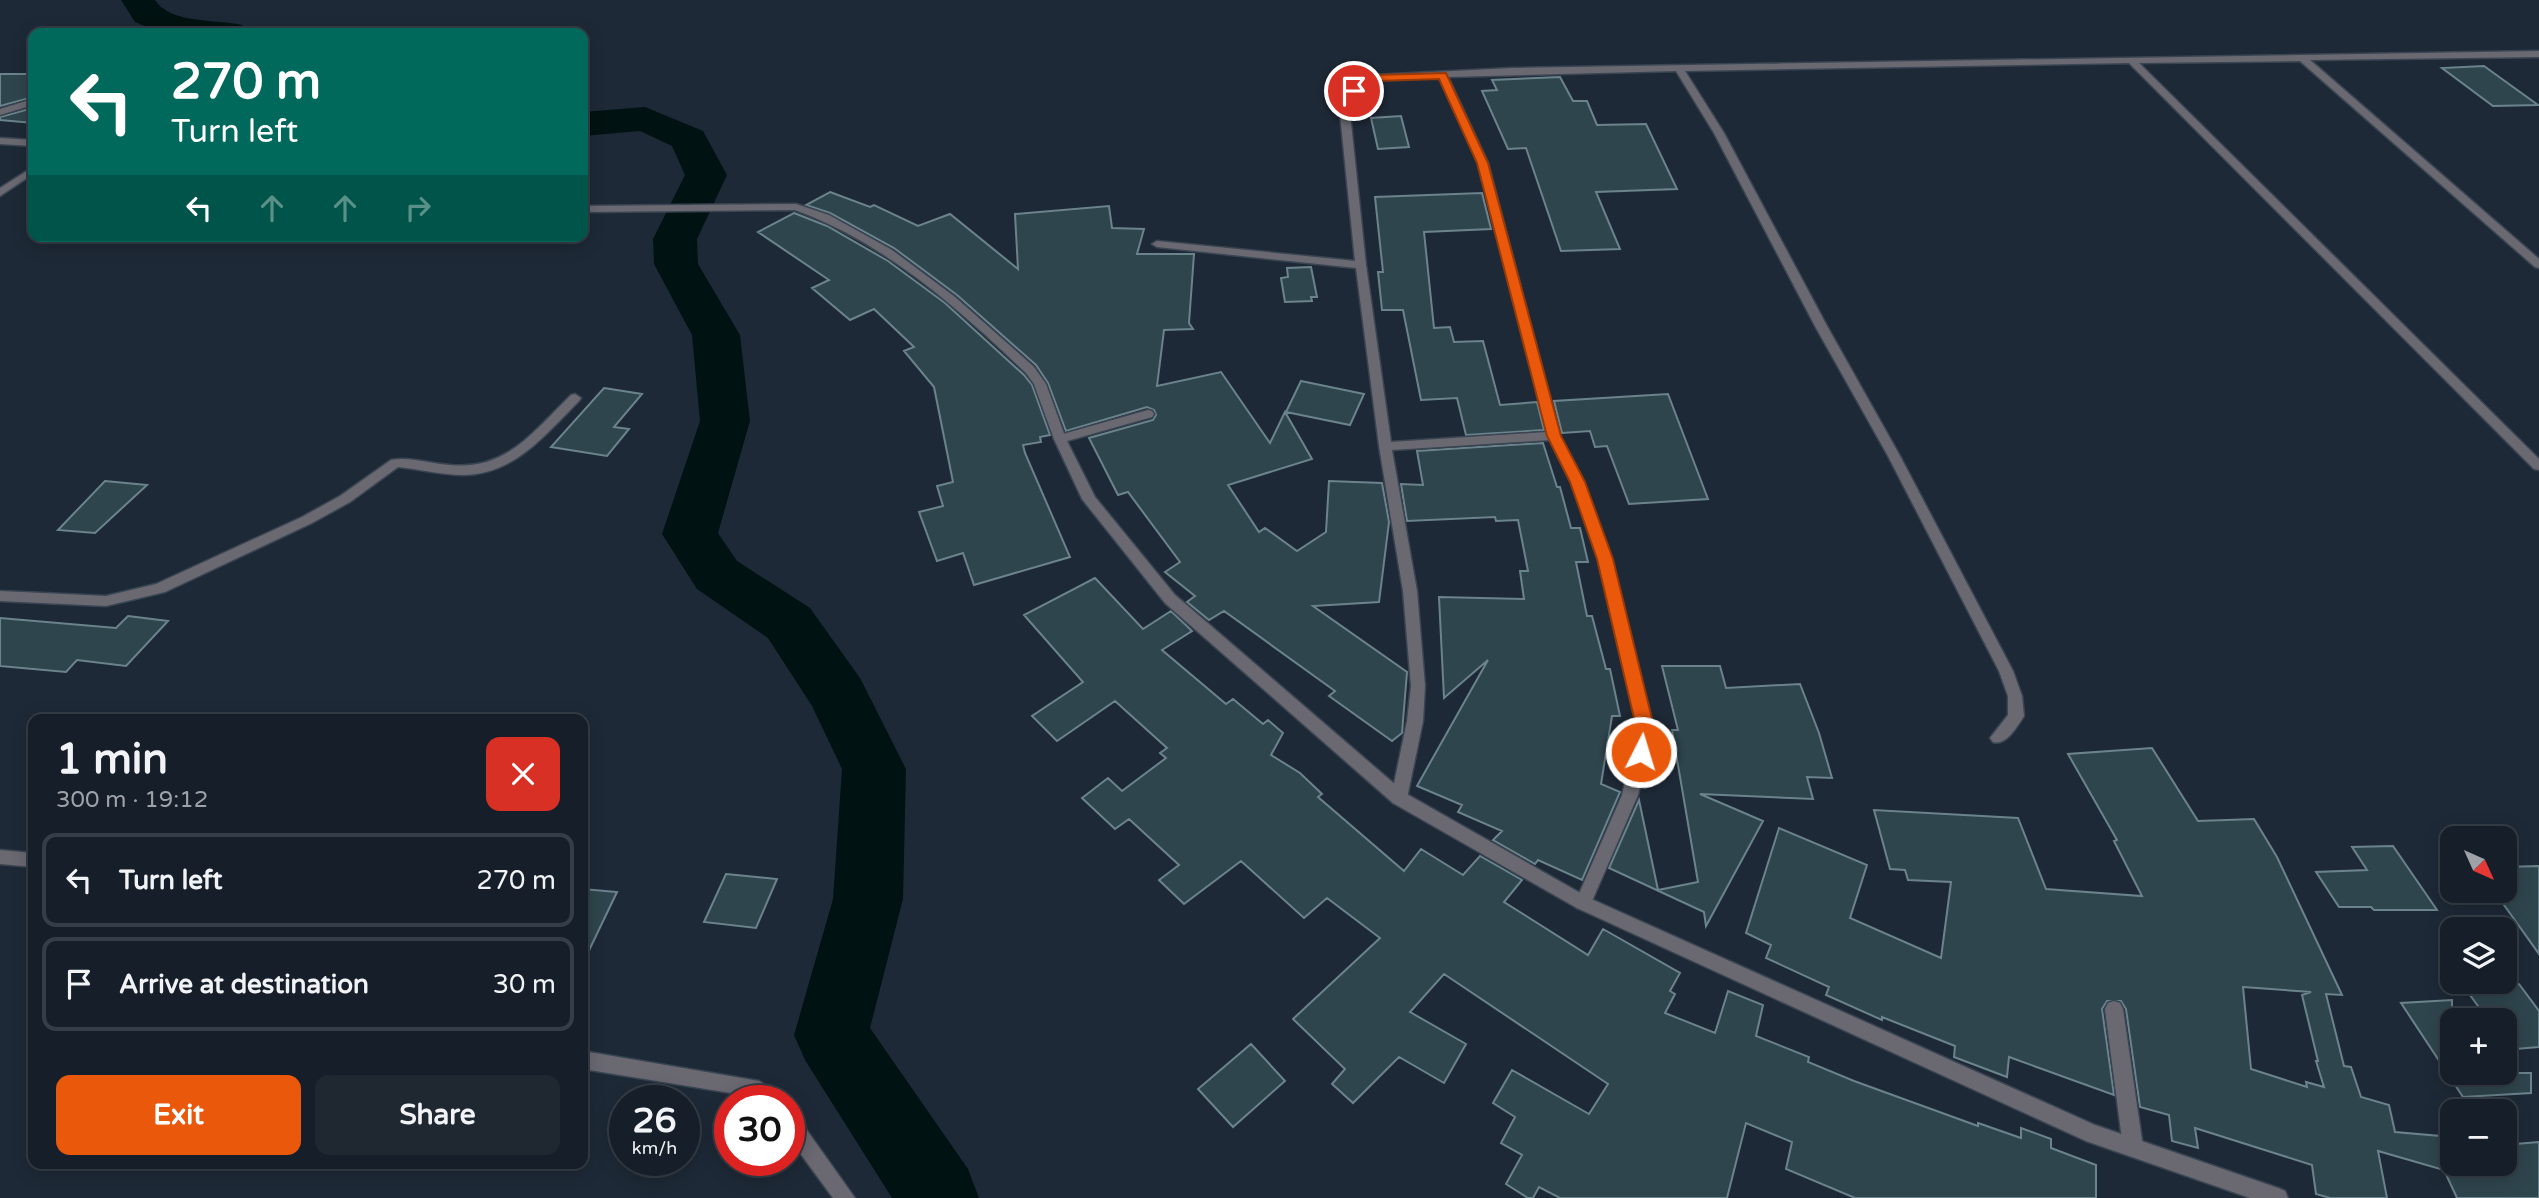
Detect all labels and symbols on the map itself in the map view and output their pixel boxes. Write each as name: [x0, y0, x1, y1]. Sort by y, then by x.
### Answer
pin: [1324, 61, 1384, 121]
position arrow: [1604, 715, 1678, 789]
north arrow: [2440, 826, 2516, 903]
speed limit sign: 30: [714, 1085, 805, 1176]

